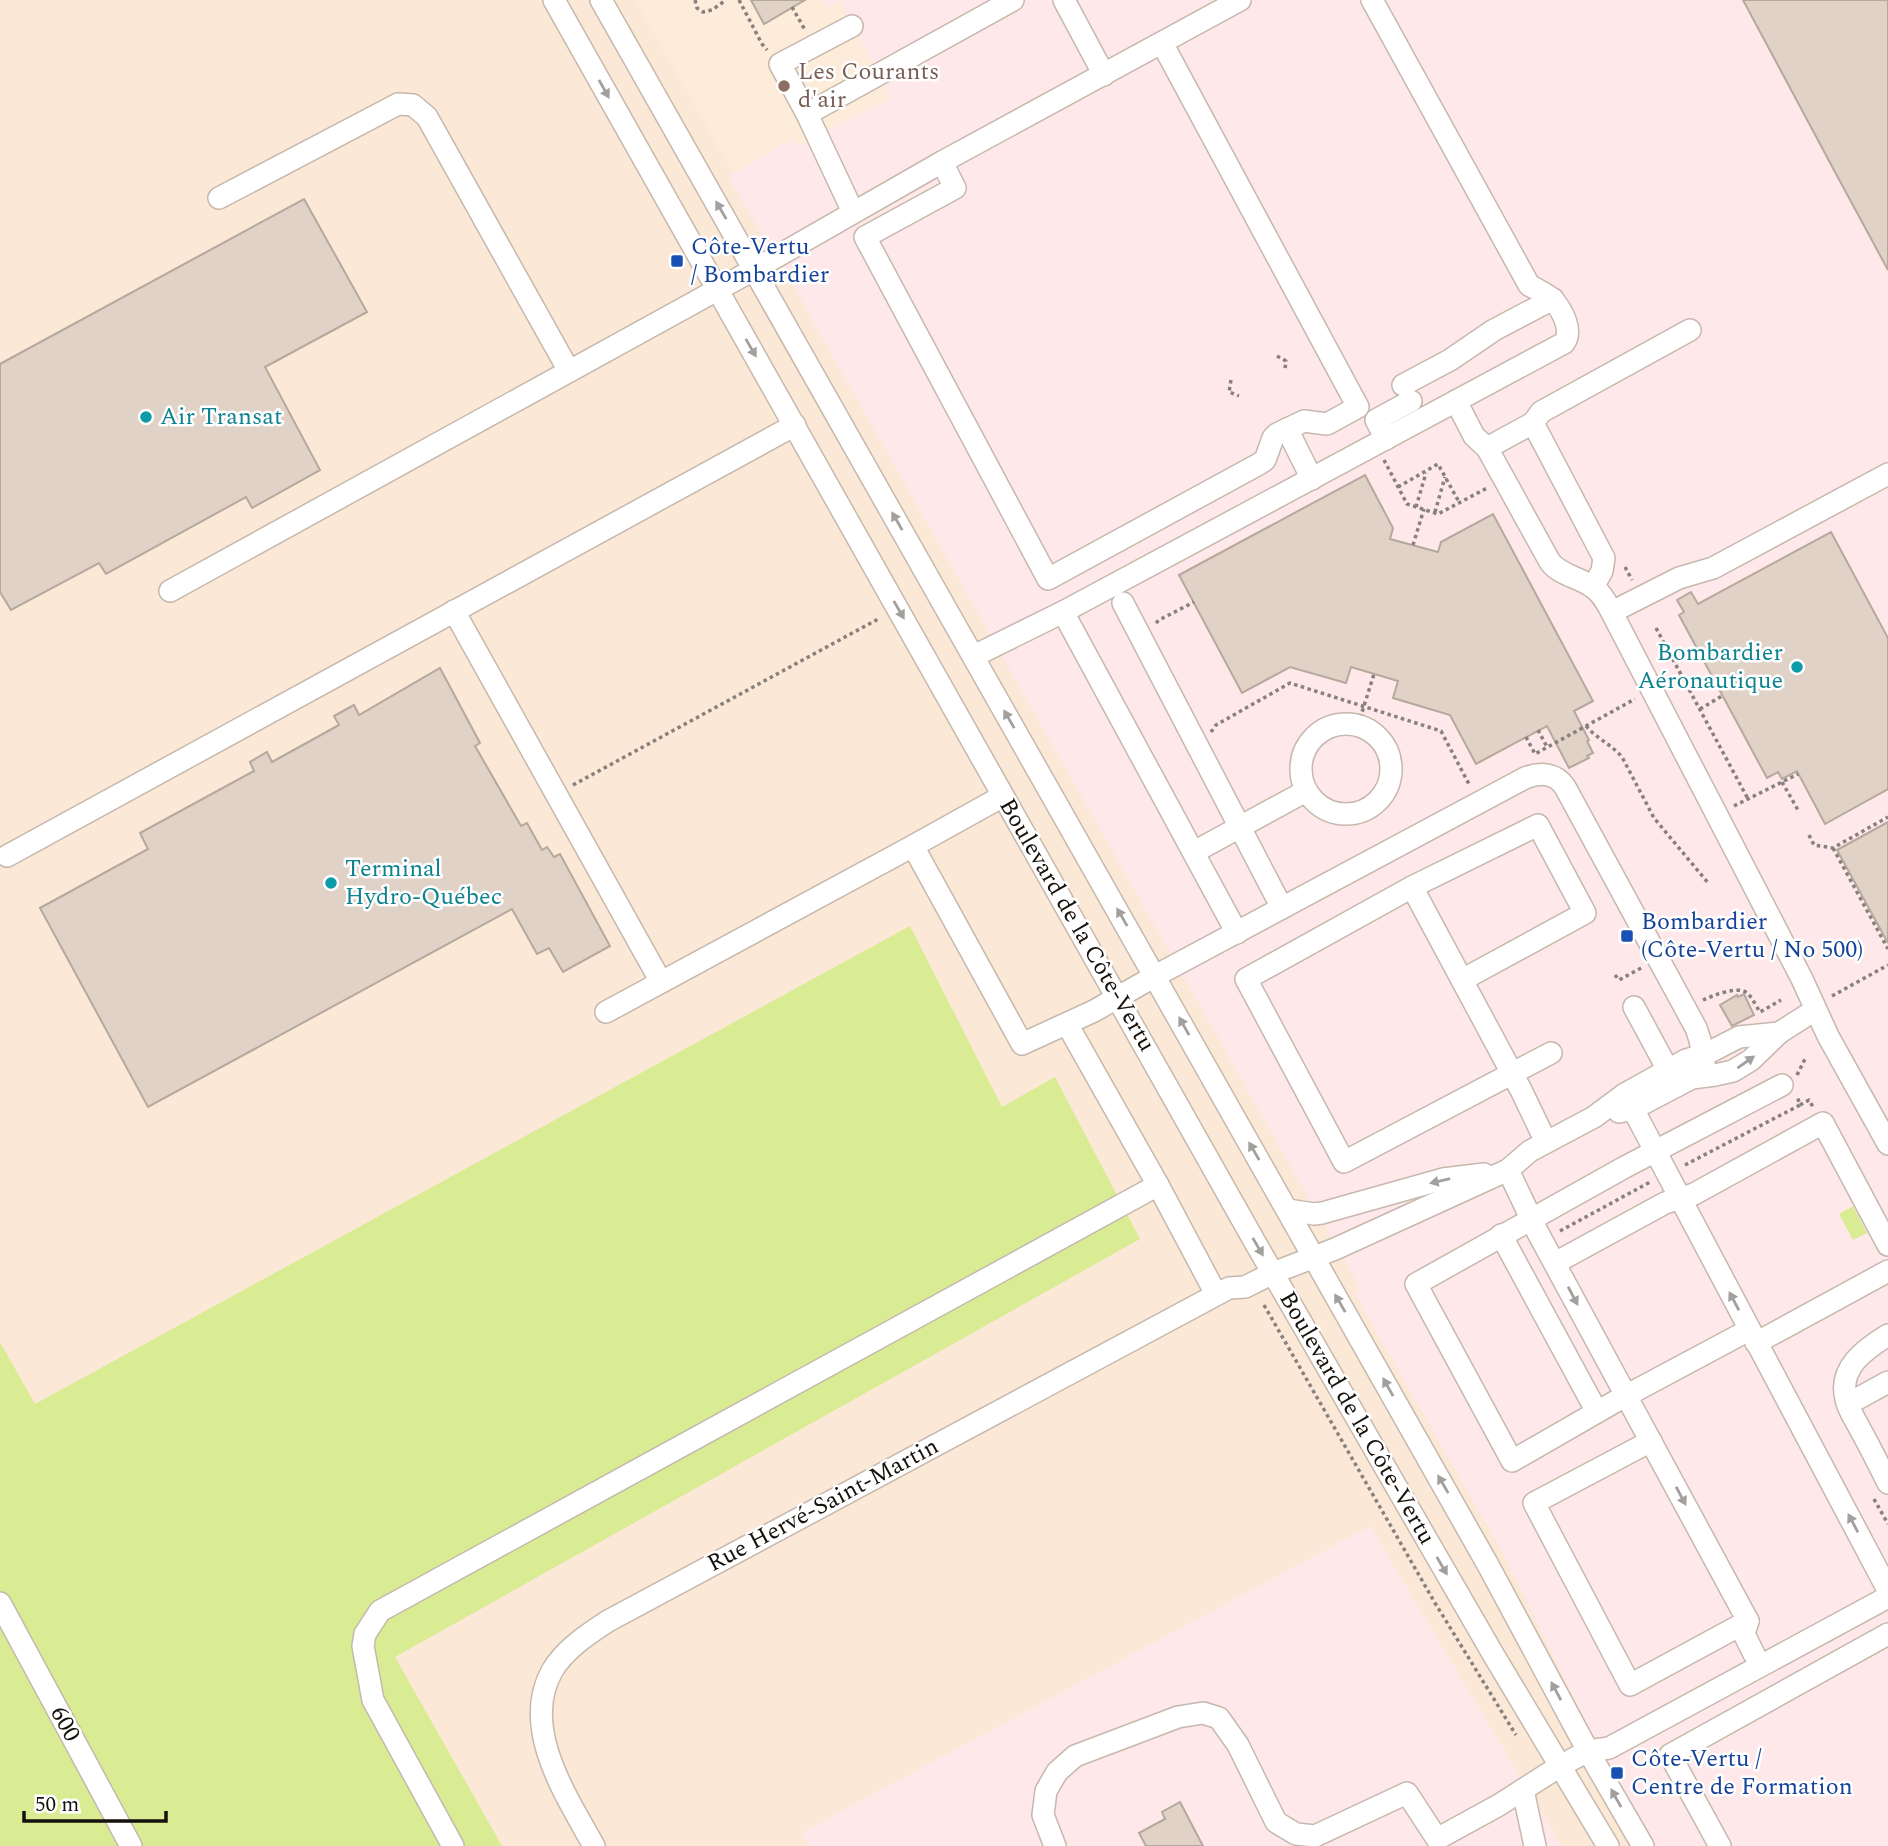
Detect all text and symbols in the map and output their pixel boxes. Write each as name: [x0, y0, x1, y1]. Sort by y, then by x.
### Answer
place label: Les Courants d'air: [798, 54, 939, 118]
marker: Les Courants d'air: [776, 78, 792, 94]
one-way arrow: [598, 79, 610, 99]
one-way arrow: [715, 201, 727, 220]
place label: Côte-Vertu / Bombardier: [691, 229, 829, 293]
marker: Côte-Vertu / Bombardier: [669, 253, 685, 269]
one-way arrow: [745, 338, 757, 358]
place label: Air Transat: [160, 399, 283, 435]
marker: Air Transat: [138, 409, 154, 425]
one-way arrow: [891, 511, 903, 531]
one-way arrow: [893, 601, 905, 620]
place label: Bombardier Aéronautique: [1638, 635, 1783, 699]
marker: Bombardier Aéronautique: [1789, 659, 1805, 675]
one-way arrow: [1003, 709, 1015, 728]
street label: Boulevard de la Côte-Vertu: [990, 791, 1164, 1059]
place label: Terminal Hydro-Québec: [345, 851, 502, 915]
marker: Terminal Hydro-Québec: [323, 875, 339, 891]
place label: Bombardier (Côte-Vertu / No 500): [1641, 904, 1863, 968]
one-way arrow: [1116, 907, 1128, 926]
marker: Bombardier (Côte-Vertu / No 500): [1619, 928, 1635, 944]
one-way arrow: [1178, 1016, 1190, 1035]
one-way arrow: [1737, 1055, 1755, 1069]
one-way arrow: [1249, 1141, 1261, 1161]
one-way arrow: [1429, 1176, 1451, 1187]
one-way arrow: [1252, 1238, 1265, 1257]
street label: Boulevard de la Côte-Vertu: [1270, 1284, 1444, 1552]
one-way arrow: [1567, 1286, 1578, 1306]
one-way arrow: [1728, 1291, 1739, 1311]
one-way arrow: [1334, 1294, 1346, 1313]
one-way arrow: [1382, 1377, 1394, 1396]
street label: Rue Hervé-Saint-Martin: [701, 1429, 945, 1581]
one-way arrow: [1437, 1474, 1449, 1494]
one-way arrow: [1674, 1487, 1686, 1507]
one-way arrow: [1847, 1513, 1858, 1533]
one-way arrow: [1436, 1556, 1448, 1575]
one-way arrow: [1550, 1681, 1562, 1701]
street label: 600: [41, 1700, 89, 1748]
place label: Côte-Vertu / Centre de Formation: [1631, 1741, 1853, 1805]
marker: Côte-Vertu / Centre de Formation: [1609, 1765, 1625, 1781]
scale bar: [24, 1780, 166, 1824]
text: 50 m: [35, 1789, 79, 1821]
one-way arrow: [1610, 1789, 1622, 1808]

